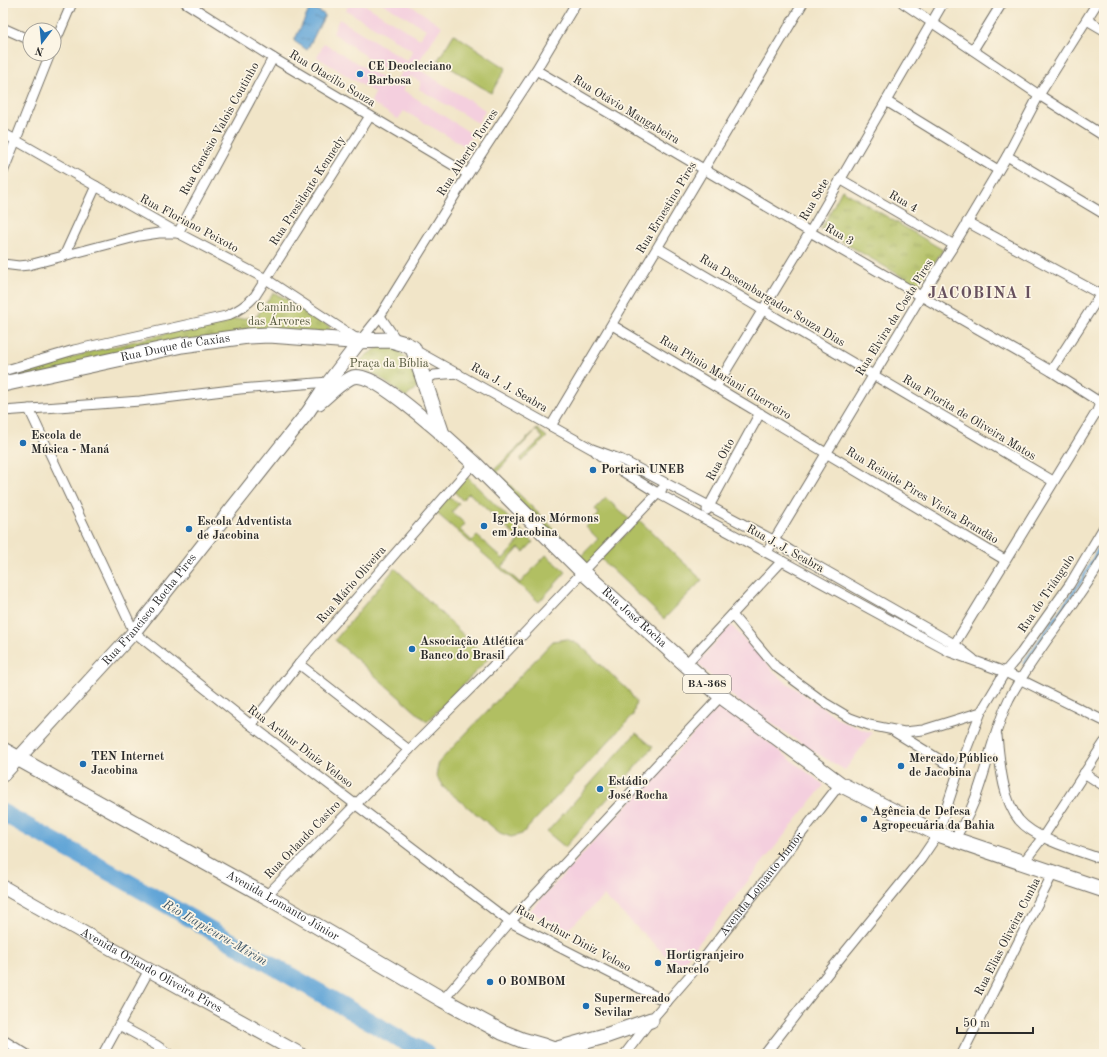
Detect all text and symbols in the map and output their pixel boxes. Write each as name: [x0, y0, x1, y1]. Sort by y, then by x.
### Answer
north arrow: [22, 22, 62, 62]
text: N: [34, 44, 45, 57]
street label: Rua Otacilio Souza: [287, 49, 377, 109]
street label: Rua Genésio Valois Coutinho: [178, 60, 262, 198]
place label: CE Deocleciano Barbosa: [368, 61, 452, 87]
marker: CE Deocleciano Barbosa: [355, 69, 365, 79]
street label: Rua Otávio Mangabeira: [571, 73, 681, 147]
street label: Rua Alberto Torres: [435, 107, 501, 199]
street label: Rua Presidente Kennedy: [268, 133, 348, 248]
street label: Rua Ernestino Pires: [635, 160, 699, 256]
street label: Rua Sete: [798, 176, 832, 223]
street label: Rua 4: [886, 189, 920, 215]
street label: Rua Floriano Peixoto: [138, 193, 240, 255]
street label: Rua 3: [822, 222, 856, 248]
street label: Rua Desembargador Souza Dias: [697, 253, 847, 349]
street label: Rua Elvira da Costa Pires: [854, 258, 936, 378]
district label: JACOBINA I: [928, 286, 1032, 302]
park label: Caminho das Árvores: [248, 302, 310, 328]
street label: Rua Duque de Caxias: [119, 333, 231, 364]
street label: Rua Plinio Mariani Guerreiro: [657, 334, 793, 422]
park label: Praça da Bíblia: [349, 358, 429, 370]
street label: Rua J. J. Seabra: [469, 361, 550, 415]
street label: Rua Florita de Oliveira Matos: [900, 373, 1038, 463]
place label: Escola de Música - Maná: [31, 430, 109, 456]
street label: Rua Oito: [705, 437, 737, 483]
marker: Escola de Música - Maná: [18, 438, 28, 448]
street label: Rua Reinide Pires Vieira Brandão: [844, 446, 1000, 546]
place label: Portaria UNEB: [601, 464, 684, 476]
marker: Portaria UNEB: [588, 465, 598, 475]
place label: Igreja dos Mórmons em Jacobina: [492, 513, 599, 539]
place label: Escola Adventista de Jacobina: [197, 516, 292, 542]
marker: Igreja dos Mórmons em Jacobina: [479, 521, 489, 531]
street label: Rua J. J. Seabra: [744, 523, 826, 575]
marker: Escola Adventista de Jacobina: [184, 524, 194, 534]
street label: Rua Mário Oliveira: [315, 544, 389, 626]
street label: Rua Francisco Rocha Pires: [100, 552, 199, 668]
street label: Rua do Triângulo: [1017, 553, 1077, 635]
street label: Rua José Rocha: [599, 585, 669, 650]
place label: Associação Atlética Banco do Brasil: [420, 636, 524, 662]
marker: Associação Atlética Banco do Brasil: [407, 644, 417, 654]
road number: BA-368: [683, 675, 731, 693]
street label: Rua Arthur Diniz Veloso: [245, 703, 355, 791]
place label: TEN Internet Jacobina: [91, 751, 165, 777]
place label: Mercado Público de Jacobina: [909, 753, 998, 779]
marker: TEN Internet Jacobina: [78, 759, 88, 769]
marker: Mercado Público de Jacobina: [896, 761, 906, 771]
place label: Estádio José Rocha: [608, 776, 668, 802]
marker: Estádio José Rocha: [595, 784, 605, 794]
street label: Rua Orlando Castro: [263, 799, 343, 881]
place label: Agência de Defesa Agropecuária da Bahia: [872, 806, 995, 832]
marker: Agência de Defesa Agropecuária da Bahia: [859, 814, 869, 824]
street label: Avenida Lomanto Júnior: [718, 830, 806, 938]
street label: Avenida Lomanto Júnior: [224, 869, 341, 943]
street label: Rua Elias Oliveira Cunha: [973, 876, 1043, 998]
water label: Rio Itapicuru-Mirim: [160, 897, 270, 968]
street label: Rua Arthur Diniz Veloso: [513, 903, 633, 975]
street label: Avenida Orlando Oliveira Pires: [78, 926, 224, 1015]
place label: Hortigranjeiro Marcelo: [666, 950, 744, 976]
marker: Hortigranjeiro Marcelo: [653, 958, 663, 968]
place label: O BOMBOM: [498, 976, 566, 988]
marker: O BOMBOM: [485, 977, 495, 987]
place label: Supermercado Sevilar: [594, 993, 670, 1019]
marker: Supermercado Sevilar: [581, 1001, 591, 1011]
scale bar: [957, 1009, 1033, 1035]
text: 50 m: [963, 1017, 990, 1030]

